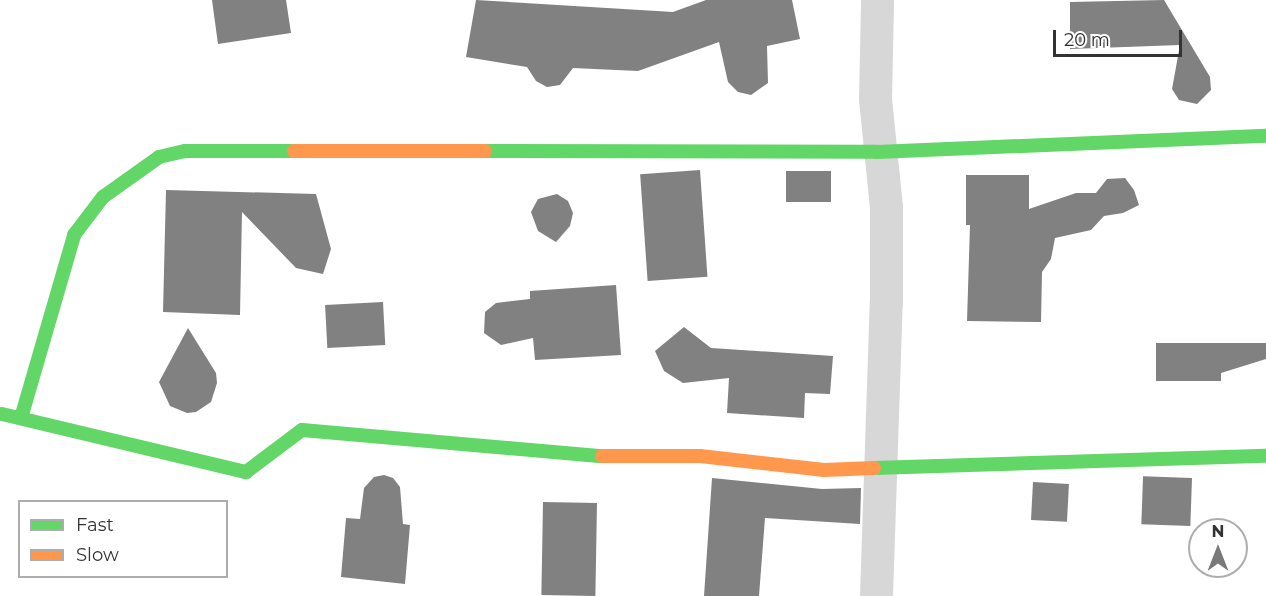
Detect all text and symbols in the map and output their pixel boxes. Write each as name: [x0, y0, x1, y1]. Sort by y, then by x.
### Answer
scale bar: [1056, 18, 1185, 56]
text: 20 m: [1064, 29, 1110, 51]
legend: [18, 500, 228, 578]
text: Fast: [76, 514, 114, 536]
north arrow: [1188, 518, 1248, 578]
text: N: [1212, 522, 1224, 541]
text: Slow: [76, 544, 119, 566]

